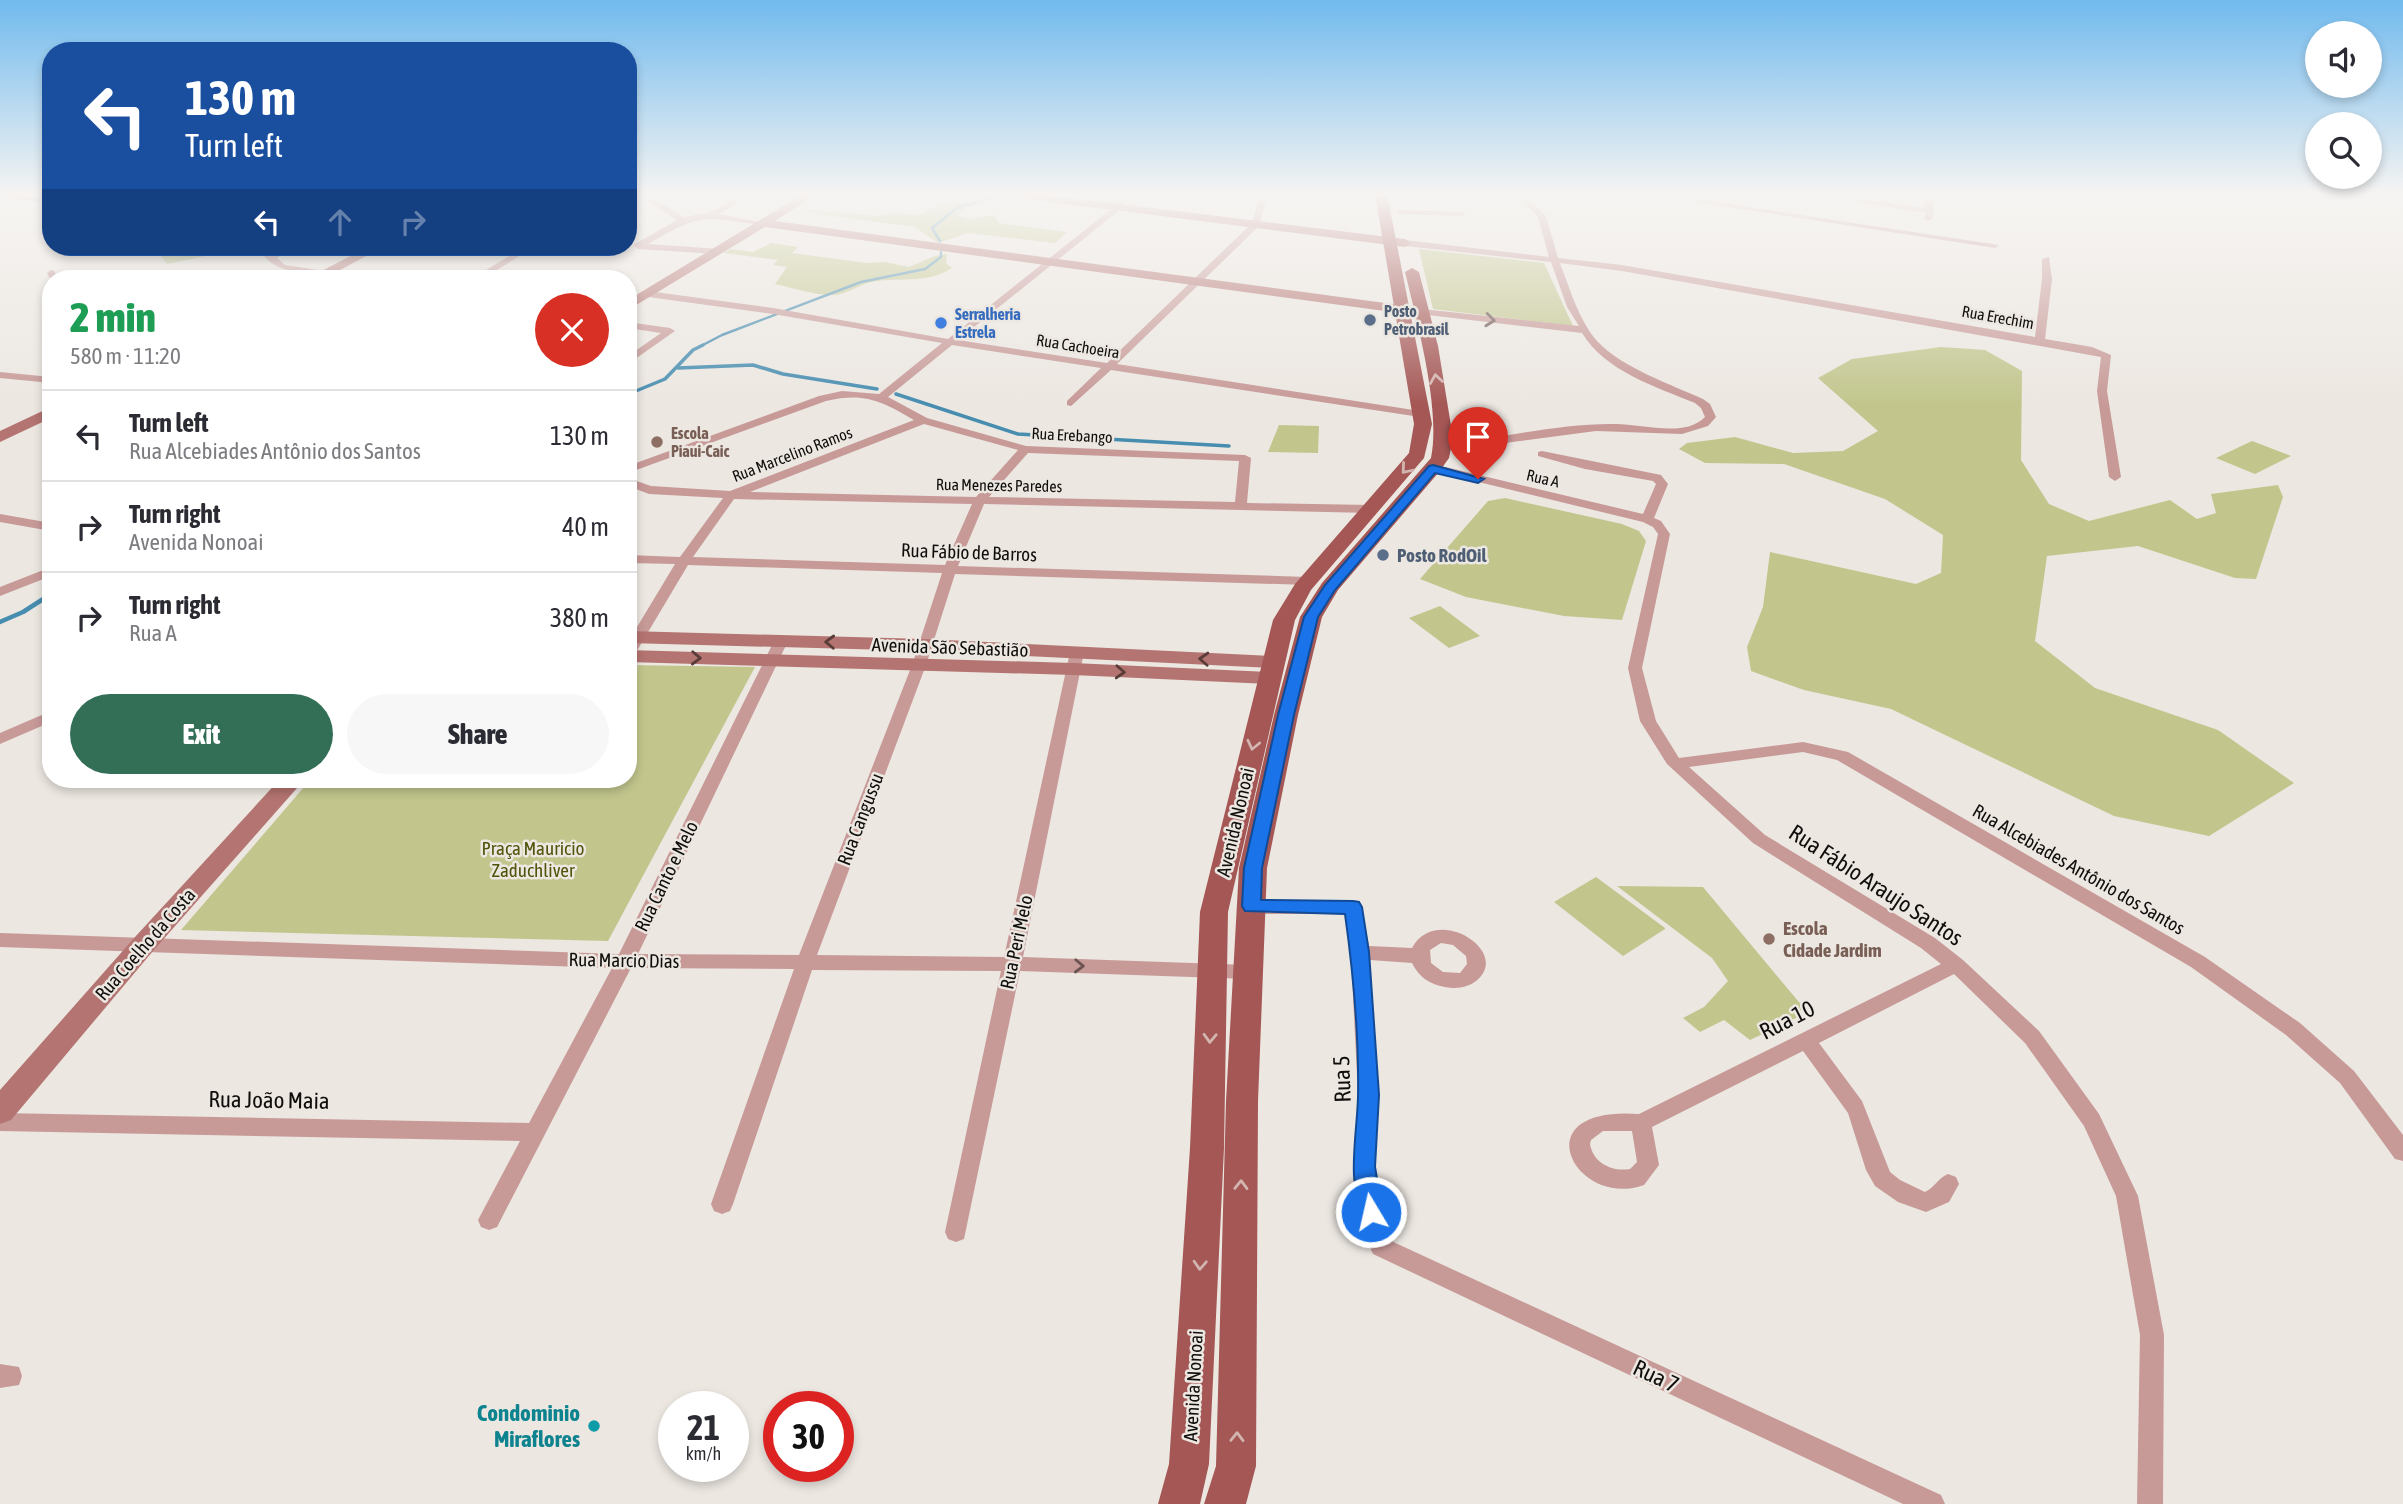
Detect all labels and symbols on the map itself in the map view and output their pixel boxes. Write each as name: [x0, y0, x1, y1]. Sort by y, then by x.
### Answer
place label: Posto Petrobrasil: [1384, 302, 1450, 338]
street label: Rua Erechim: [1961, 302, 2035, 332]
place label: Serralheria Estrela: [955, 305, 1021, 341]
marker: Posto Petrobrasil: [1362, 312, 1378, 328]
one-way arrow: [1484, 312, 1495, 327]
marker: Serralheria Estrela: [933, 315, 949, 331]
street label: Rua Cachoeira: [1035, 331, 1121, 361]
one-way arrow: [1429, 373, 1444, 385]
pin: [1448, 407, 1508, 479]
street label: Rua Marcelino Ramos: [730, 423, 855, 485]
place label: Escola Piaui-Caic: [671, 424, 730, 460]
street label: Rua Erebango: [1031, 424, 1113, 447]
marker: Escola Piaui-Caic: [649, 434, 665, 450]
one-way arrow: [1401, 461, 1414, 474]
street label: Rua A: [1525, 465, 1561, 491]
street label: Rua Menezes Paredes: [936, 475, 1063, 495]
street label: Rua Fábio de Barros: [901, 539, 1038, 565]
place label: Posto RodOil: [1397, 544, 1487, 566]
marker: Posto RodOil: [1375, 547, 1391, 563]
street label: Avenida São Sebastião: [871, 633, 1029, 661]
one-way arrow: [824, 635, 835, 650]
one-way arrow: [692, 650, 702, 666]
one-way arrow: [1199, 651, 1210, 666]
one-way arrow: [1115, 664, 1126, 679]
one-way arrow: [1247, 739, 1261, 751]
street label: Avenida Nonoai: [1212, 765, 1258, 879]
street label: Rua Cangussu: [832, 770, 888, 868]
street label: Rua Alcebiades Antônio dos Santos: [1969, 799, 2189, 939]
street label: Rua Canto e Melo: [630, 817, 702, 935]
street label: Rua Fábio Araujo Santos: [1784, 819, 1968, 951]
park label: Praça Mauricio Zaduchliver: [482, 837, 585, 881]
street label: Rua Coelho da Costa: [90, 884, 200, 1004]
street label: Rua Peri Melo: [995, 893, 1037, 991]
place label: Escola Cidade Jardim: [1783, 917, 1882, 961]
marker: Escola Cidade Jardim: [1761, 931, 1777, 947]
street label: Rua Marcio Dias: [568, 948, 680, 972]
one-way arrow: [1075, 958, 1085, 974]
street label: Rua 10: [1755, 995, 1819, 1045]
one-way arrow: [1203, 1033, 1218, 1044]
street label: Rua 5: [1328, 1055, 1356, 1103]
street label: Rua João Maia: [208, 1086, 330, 1114]
position arrow: [1334, 1175, 1408, 1249]
one-way arrow: [1233, 1180, 1249, 1190]
one-way arrow: [1193, 1260, 1208, 1271]
street label: Avenida Nonoai: [1179, 1330, 1207, 1442]
street label: Rua 7: [1629, 1354, 1683, 1398]
speed limit sign: 30: [763, 1391, 854, 1482]
place label: Condominio Miraflores: [477, 1400, 580, 1452]
marker: Condominio Miraflores: [586, 1418, 602, 1434]
one-way arrow: [1229, 1432, 1244, 1443]

